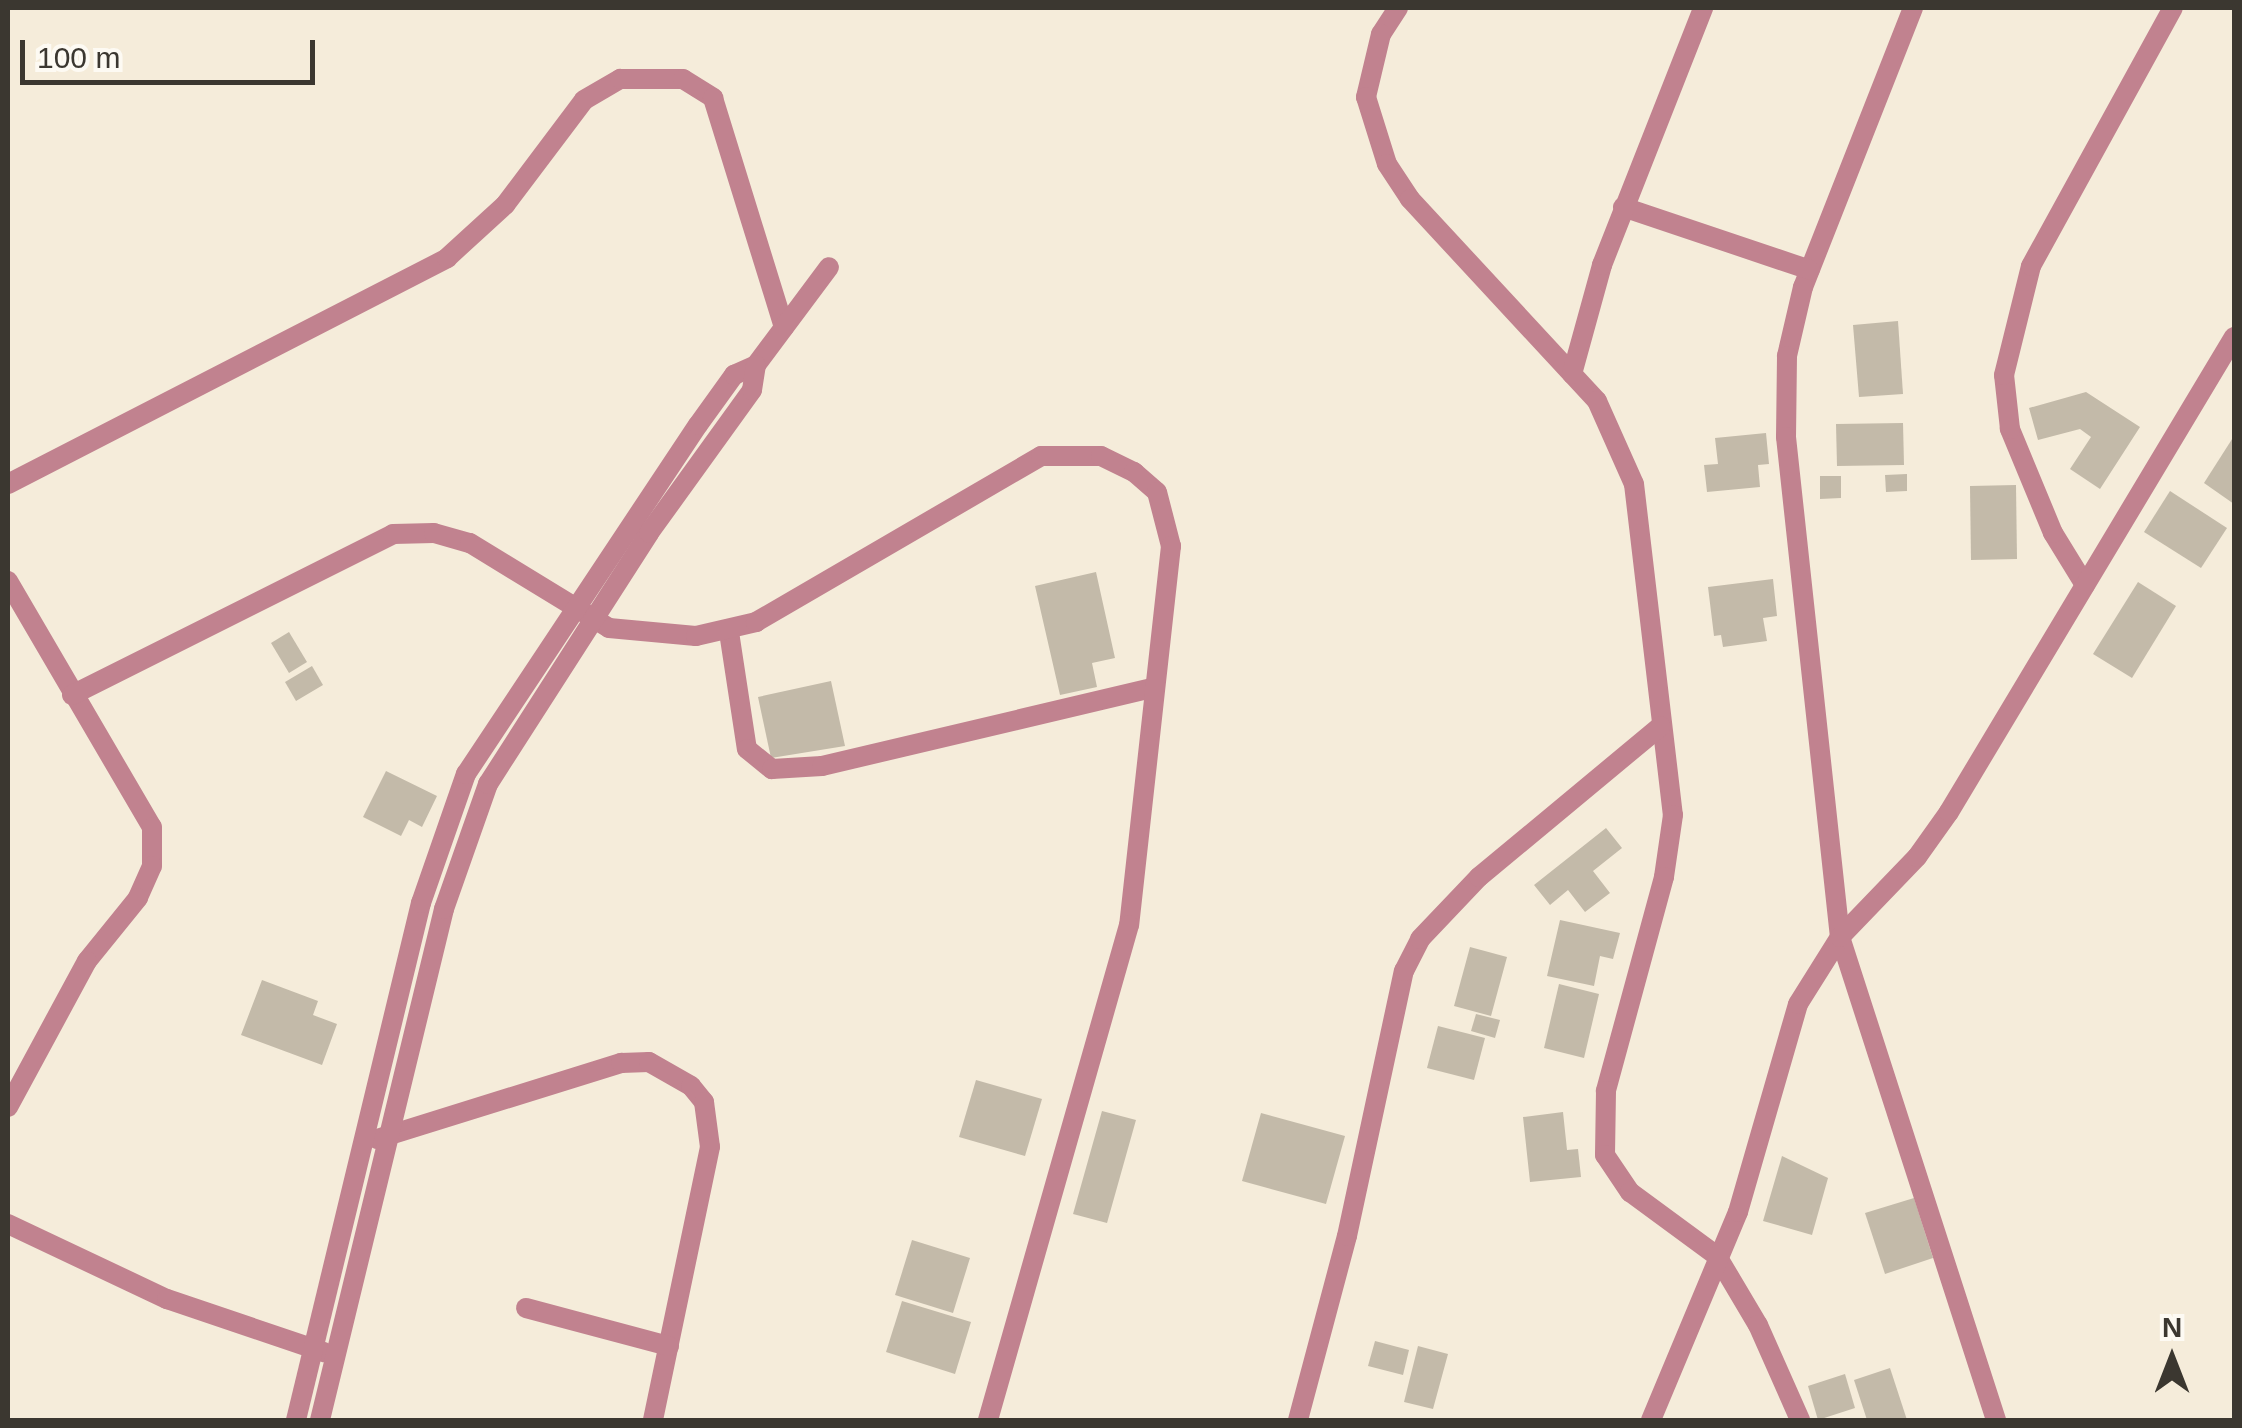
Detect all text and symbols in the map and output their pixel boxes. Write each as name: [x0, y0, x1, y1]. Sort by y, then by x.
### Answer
scale bar: [25, 20, 320, 82]
text: 100 m: [37, 41, 120, 74]
north arrow: [2122, 1308, 2222, 1408]
text: N: [2162, 1312, 2182, 1343]

